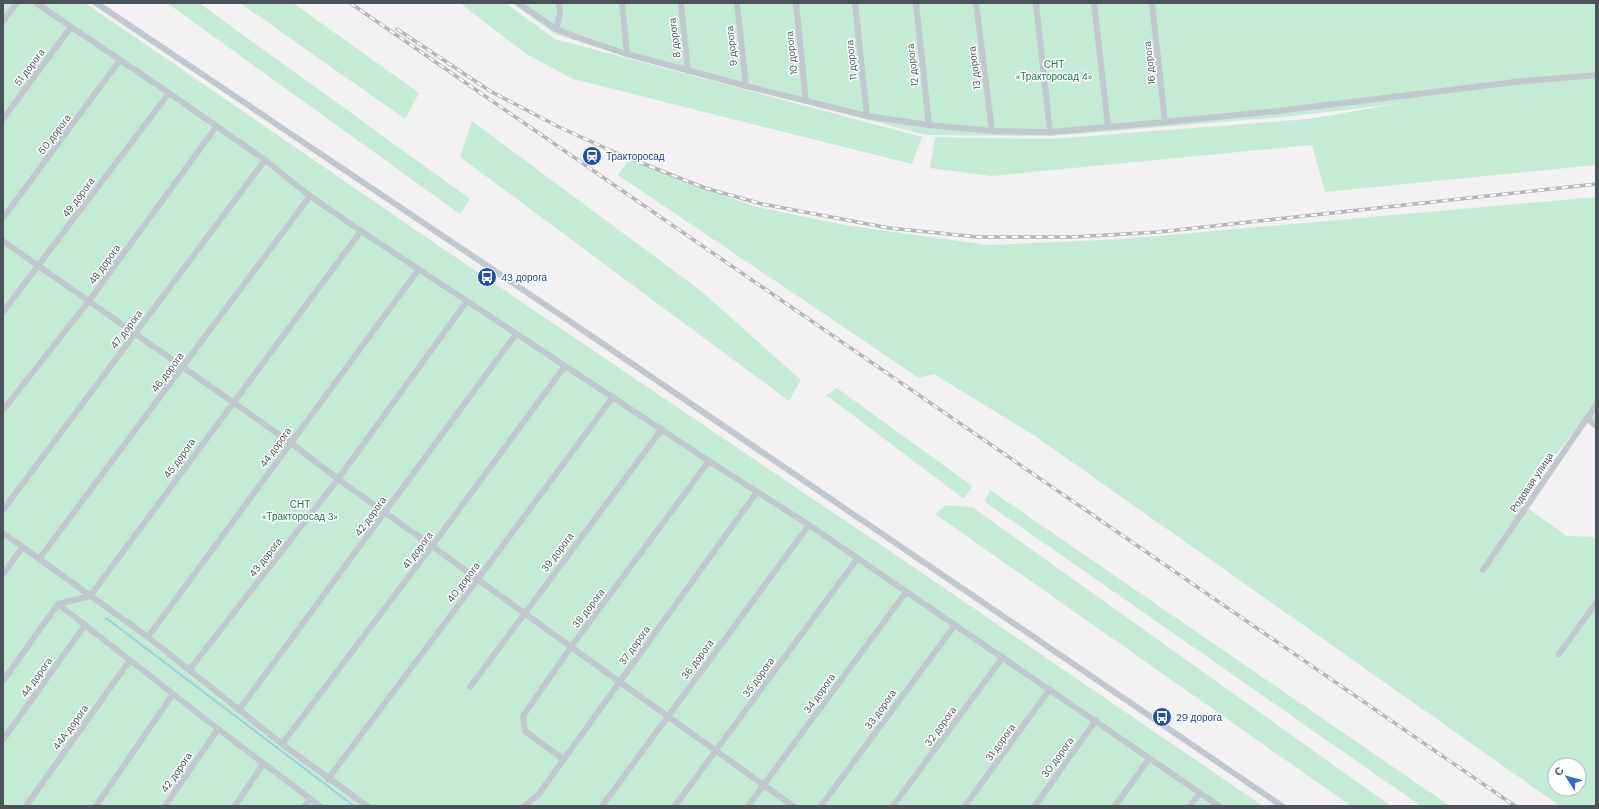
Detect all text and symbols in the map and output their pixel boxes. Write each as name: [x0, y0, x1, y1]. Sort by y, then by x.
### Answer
street label: 8 дорога: [666, 17, 683, 59]
street label: 9 дорога: [723, 25, 740, 67]
street label: 10 дорога: [783, 30, 800, 76]
street label: 11 дорога: [843, 39, 860, 81]
street label: 16 дорога: [1141, 40, 1158, 85]
street label: 12 дорога: [904, 42, 921, 87]
street label: 13 дорога: [965, 45, 984, 90]
street label: 51 дорога: [11, 46, 48, 89]
park label: СНТ «Тракторосад 4»: [1016, 58, 1093, 83]
street label: 50 дорога: [35, 111, 74, 157]
station icon: Тракторосад: [581, 145, 603, 167]
place label: Тракторосад: [606, 150, 665, 163]
street label: 49 дорога: [59, 174, 98, 220]
street label: 48 дорога: [86, 241, 124, 287]
bus stop icon: 43 дорога: [476, 266, 498, 288]
place label: 43 дорога: [501, 271, 548, 284]
street label: 47 дорога: [107, 307, 146, 351]
street label: 46 дорога: [148, 349, 187, 395]
street label: 44 дорога: [257, 424, 295, 470]
street label: 45 дорога: [161, 435, 199, 481]
street label: Родовая улица: [1507, 450, 1556, 515]
street label: 42 дорога: [352, 494, 389, 539]
park label: СНТ «Тракторосад 3»: [262, 498, 339, 523]
street label: 41 дорога: [399, 529, 436, 572]
street label: 39 дорога: [538, 530, 577, 575]
street label: 43 дорога: [246, 535, 285, 579]
street label: 40 дорога: [444, 559, 483, 605]
street label: 38 дорога: [569, 586, 608, 631]
street label: 37 дорога: [616, 623, 653, 667]
street label: 36 дорога: [678, 637, 717, 682]
street label: 44 дорога: [18, 654, 56, 700]
street label: 35 дорога: [740, 654, 777, 700]
street label: 34 дорога: [801, 670, 838, 716]
street label: 33 дорога: [862, 687, 899, 732]
street label: 44А дорога: [50, 702, 91, 753]
street label: 32 дорога: [922, 704, 959, 749]
bus stop icon: 29 дорога: [1151, 706, 1173, 728]
place label: 29 дорога: [1176, 711, 1223, 724]
street label: 31 дорога: [982, 721, 1019, 764]
street label: 30 дорога: [1038, 734, 1077, 780]
street label: 42 дорога: [158, 749, 195, 795]
north arrow: [1547, 757, 1587, 797]
text: С: [1551, 764, 1567, 778]

